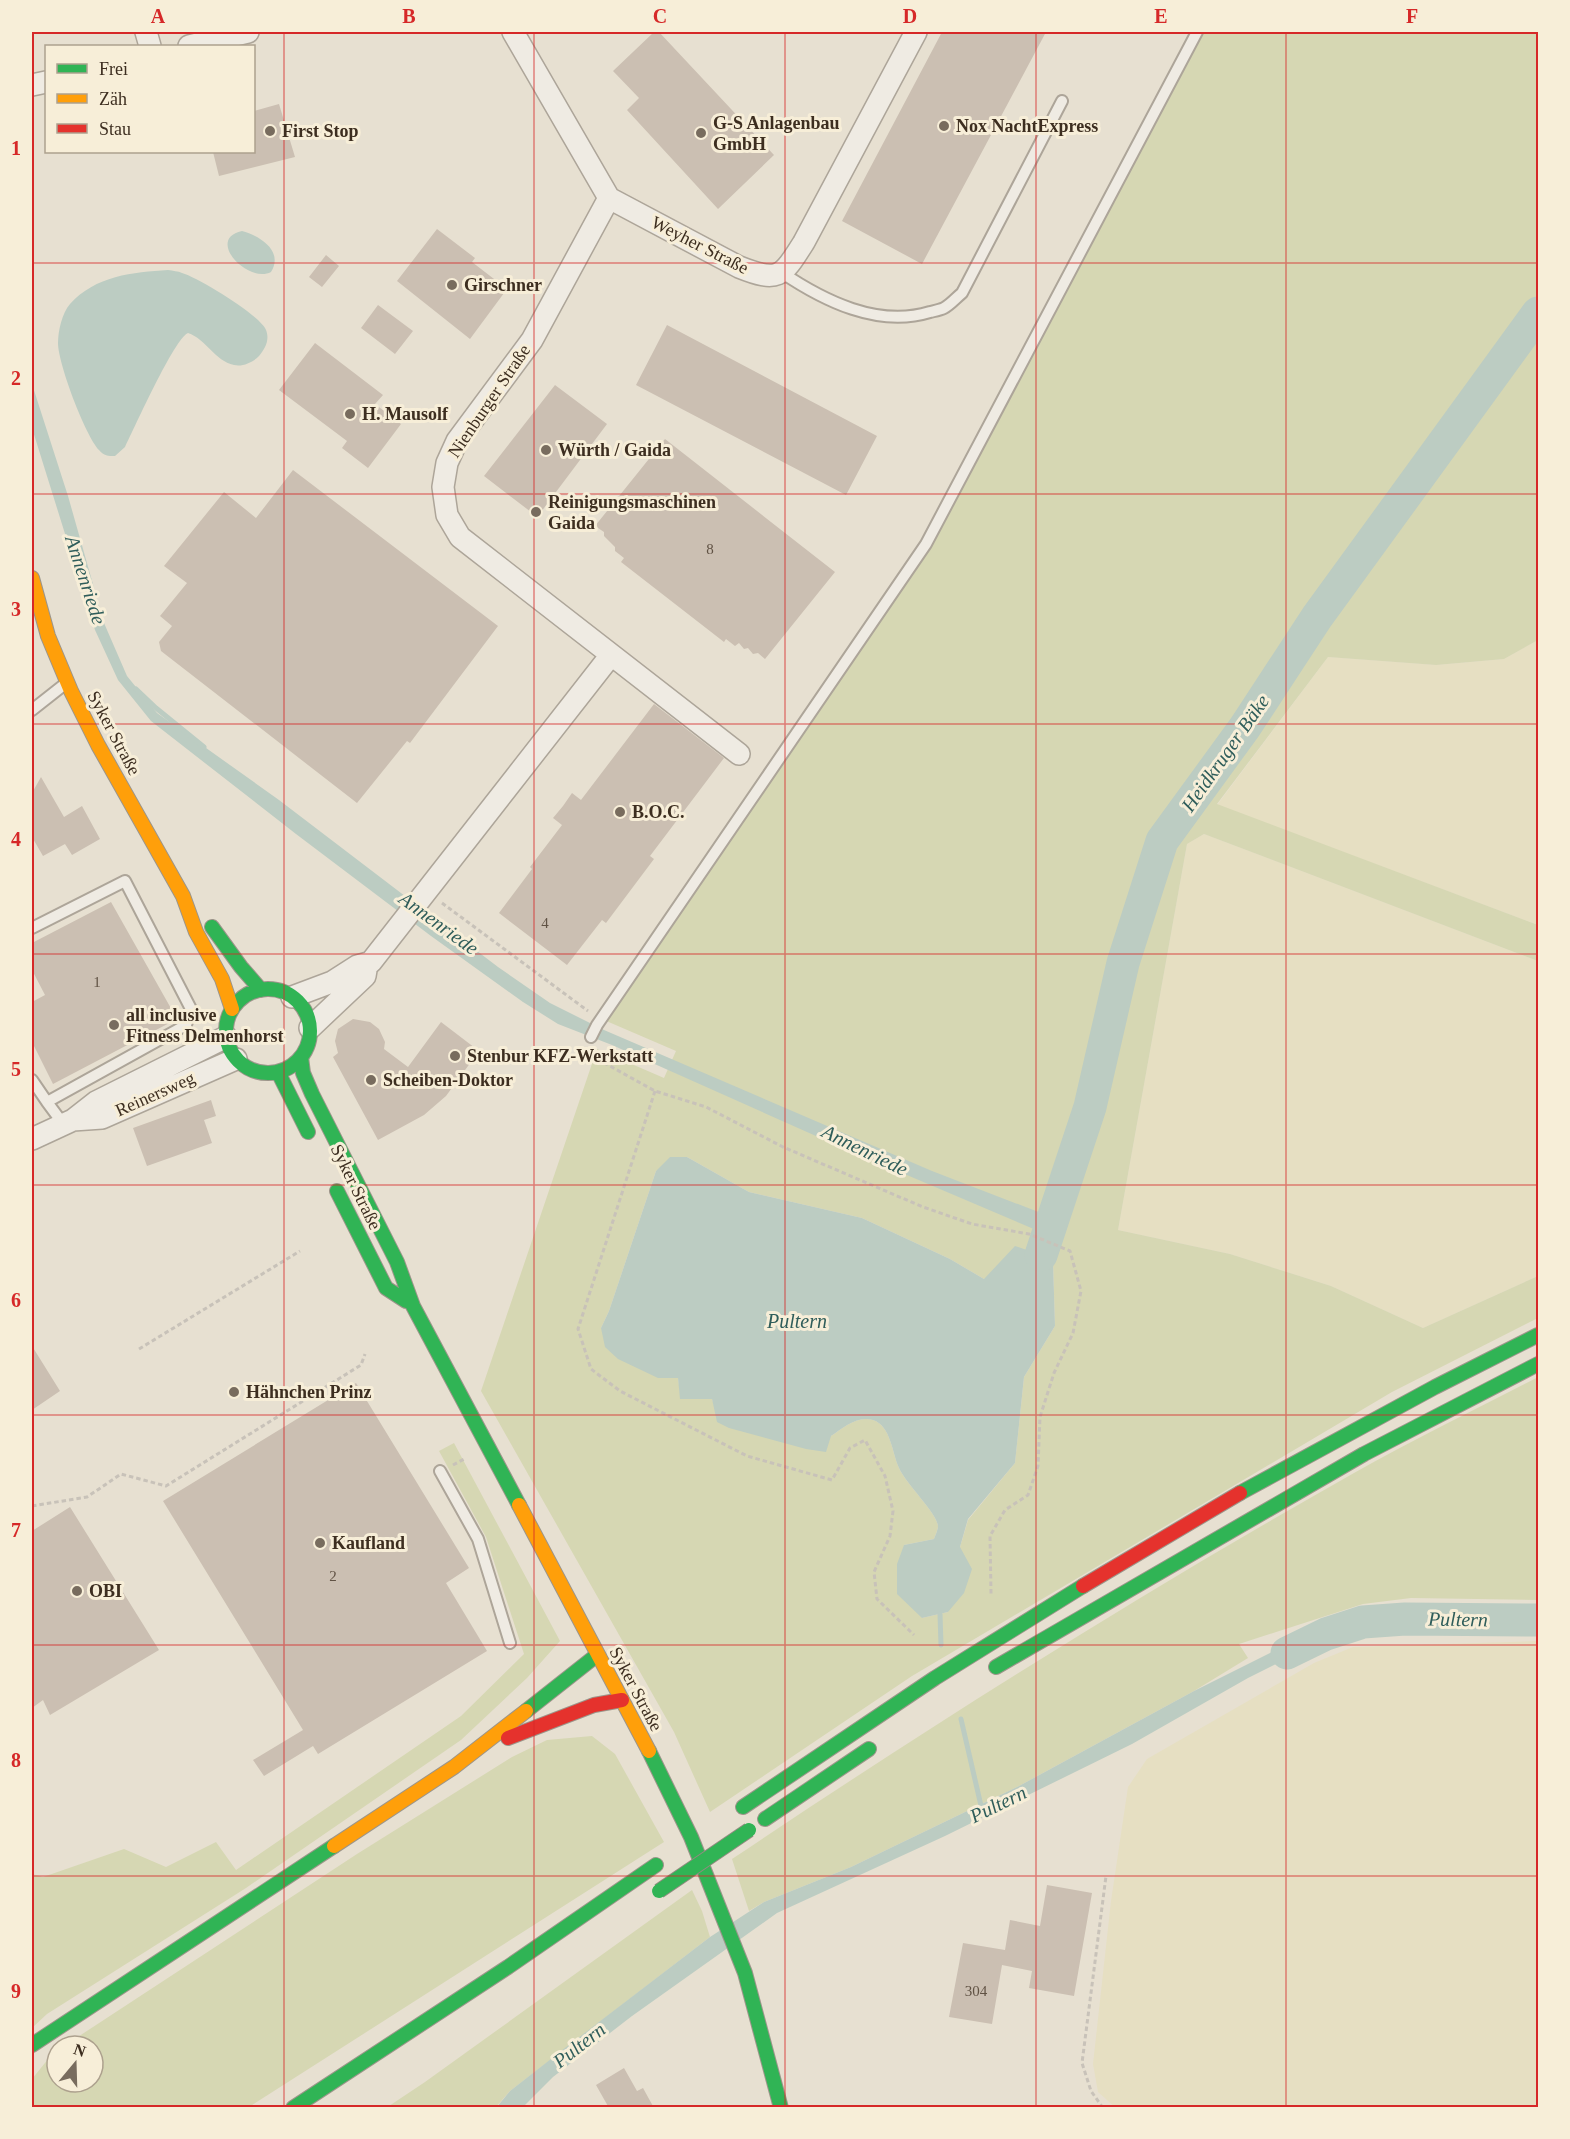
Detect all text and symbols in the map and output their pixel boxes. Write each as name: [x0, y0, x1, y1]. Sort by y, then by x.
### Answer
text: A: [151, 5, 166, 27]
text: B: [402, 5, 416, 27]
text: C: [653, 5, 667, 27]
text: D: [903, 5, 917, 27]
text: E: [1154, 5, 1168, 27]
text: F: [1406, 5, 1418, 27]
legend: [45, 45, 255, 153]
text: Frei: [99, 59, 128, 79]
text: Zäh: [99, 89, 127, 109]
place label: G-S Anlagenbau GmbH: [713, 113, 840, 154]
place label: Nox NachtExpress: [956, 116, 1098, 136]
text: Stau: [99, 119, 131, 139]
marker: Nox NachtExpress: [937, 119, 951, 133]
place label: First Stop: [282, 121, 359, 141]
marker: First Stop: [263, 124, 277, 138]
marker: G-S Anlagenbau GmbH: [694, 126, 708, 140]
text: 1: [11, 137, 21, 159]
street label: Weyher Straße: [648, 212, 752, 278]
place label: Girschner: [464, 275, 542, 295]
marker: Girschner: [445, 278, 459, 292]
street label: Nienburger Straße: [444, 341, 534, 461]
text: 2: [11, 367, 21, 389]
place label: H. Mausolf: [362, 404, 449, 424]
marker: H. Mausolf: [343, 407, 357, 421]
place label: Würth / Gaida: [558, 440, 671, 460]
marker: Würth / Gaida: [539, 443, 553, 457]
place label: Reinigungsmaschinen Gaida: [548, 492, 716, 533]
marker: Reinigungsmaschinen Gaida: [529, 505, 543, 519]
water label: Annenriede: [61, 531, 111, 627]
house number: 8: [706, 541, 714, 557]
text: 3: [11, 598, 21, 620]
street label: Syker Straße: [83, 687, 145, 779]
water label: Heidkruger Bäke: [1176, 690, 1274, 817]
place label: B.O.C.: [632, 802, 685, 822]
marker: B.O.C.: [613, 805, 627, 819]
text: 4: [11, 828, 21, 850]
water label: Annenriede: [394, 886, 483, 959]
house number: 4: [541, 915, 549, 931]
house number: 1: [93, 974, 101, 990]
place label: all inclusive Fitness Delmenhorst: [126, 1005, 283, 1046]
marker: all inclusive Fitness Delmenhorst: [107, 1018, 121, 1032]
place label: Stenbur KFZ-Werkstatt: [467, 1046, 653, 1066]
marker: Stenbur KFZ-Werkstatt: [448, 1049, 462, 1063]
text: 5: [11, 1058, 21, 1080]
street label: Reinersweg: [112, 1068, 198, 1120]
place label: Scheiben-Doktor: [383, 1070, 513, 1090]
marker: Scheiben-Doktor: [364, 1073, 378, 1087]
water label: Annenriede: [817, 1119, 911, 1180]
street label: Syker Straße: [327, 1141, 385, 1233]
text: 6: [11, 1289, 21, 1311]
water label: Pultern: [766, 1310, 827, 1332]
place label: Hähnchen Prinz: [246, 1382, 372, 1402]
marker: Hähnchen Prinz: [227, 1385, 241, 1399]
text: 7: [11, 1519, 21, 1541]
place label: Kaufland: [332, 1533, 405, 1553]
marker: Kaufland: [313, 1536, 327, 1550]
house number: 2: [329, 1568, 337, 1584]
place label: OBI: [89, 1581, 122, 1601]
marker: OBI: [70, 1584, 84, 1598]
water label: Pultern: [1427, 1607, 1488, 1631]
street label: Syker Straße: [605, 1643, 667, 1735]
text: 8: [11, 1749, 21, 1771]
water label: Pultern: [965, 1781, 1030, 1827]
text: 9: [11, 1980, 21, 2002]
house number: 304: [965, 1983, 988, 1999]
water label: Pultern: [548, 2018, 609, 2073]
north arrow: [45, 2034, 105, 2094]
text: N: [71, 2040, 88, 2060]

